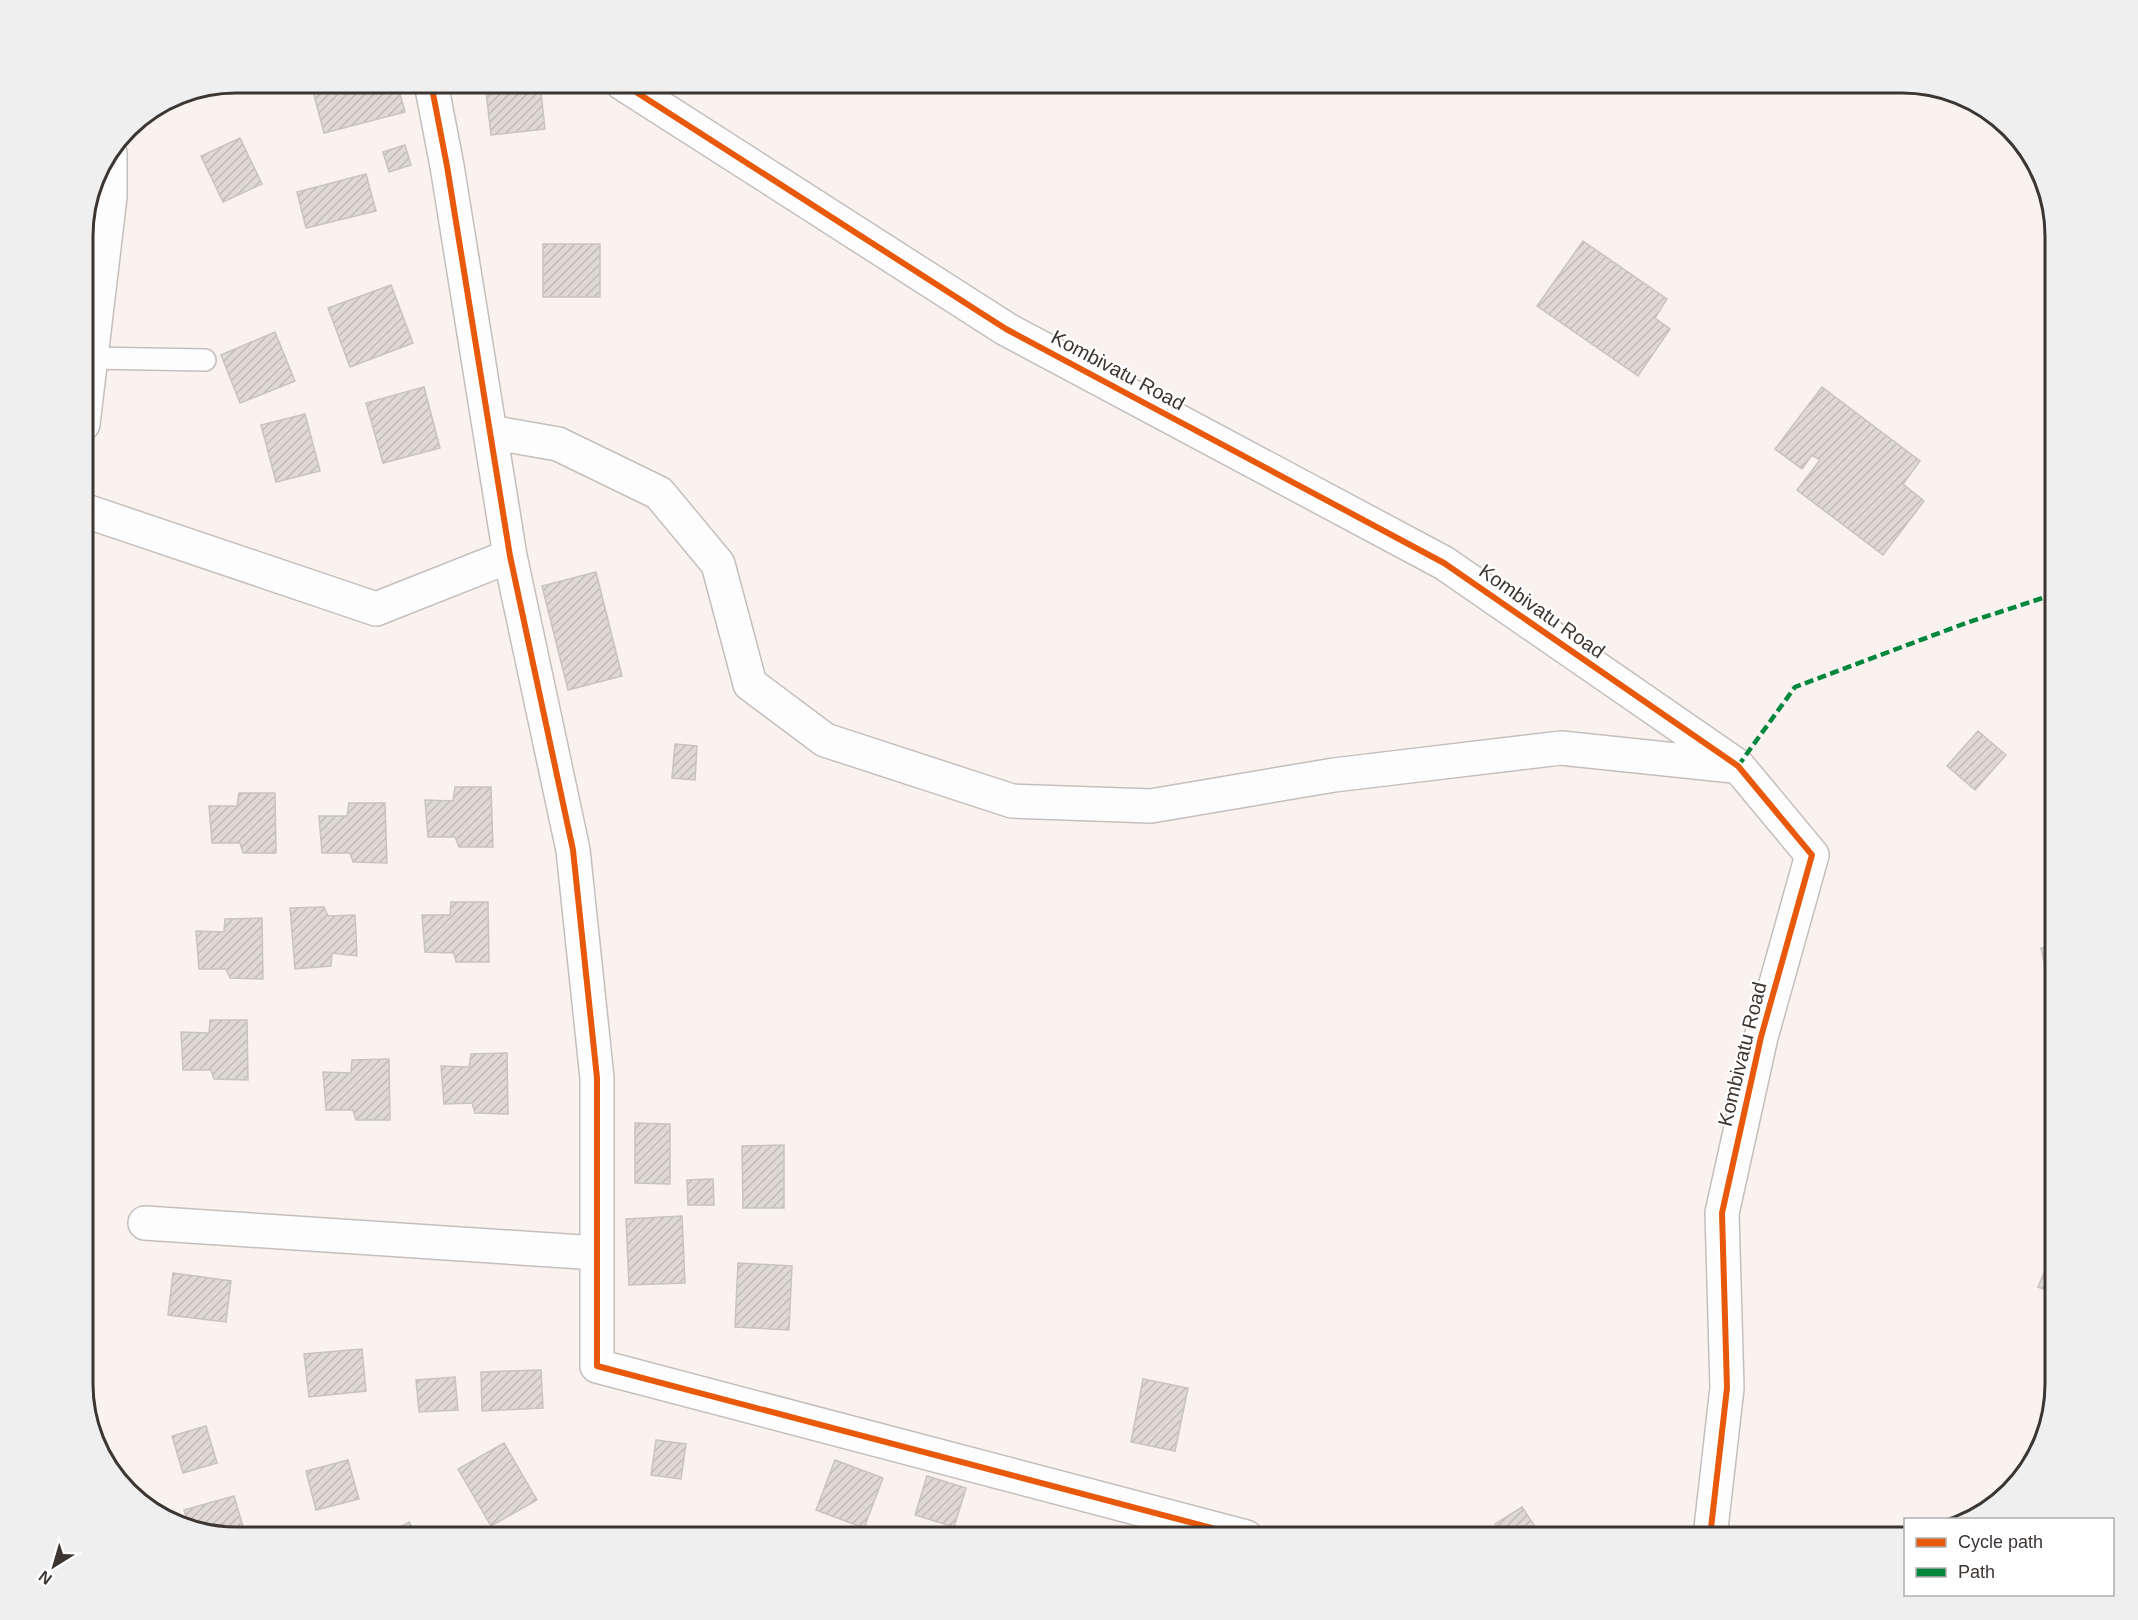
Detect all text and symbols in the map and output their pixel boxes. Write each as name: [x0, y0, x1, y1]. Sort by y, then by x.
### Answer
street label: Kombivatu Road: [1048, 326, 1188, 414]
street label: Kombivatu Road: [1475, 560, 1609, 662]
street label: Kombivatu Road: [1713, 980, 1771, 1128]
legend: [1904, 1518, 2114, 1596]
text: Cycle path: [1958, 1532, 2043, 1552]
north arrow: [24, 1536, 84, 1596]
text: Path: [1958, 1562, 1995, 1582]
text: N: [36, 1567, 55, 1588]

